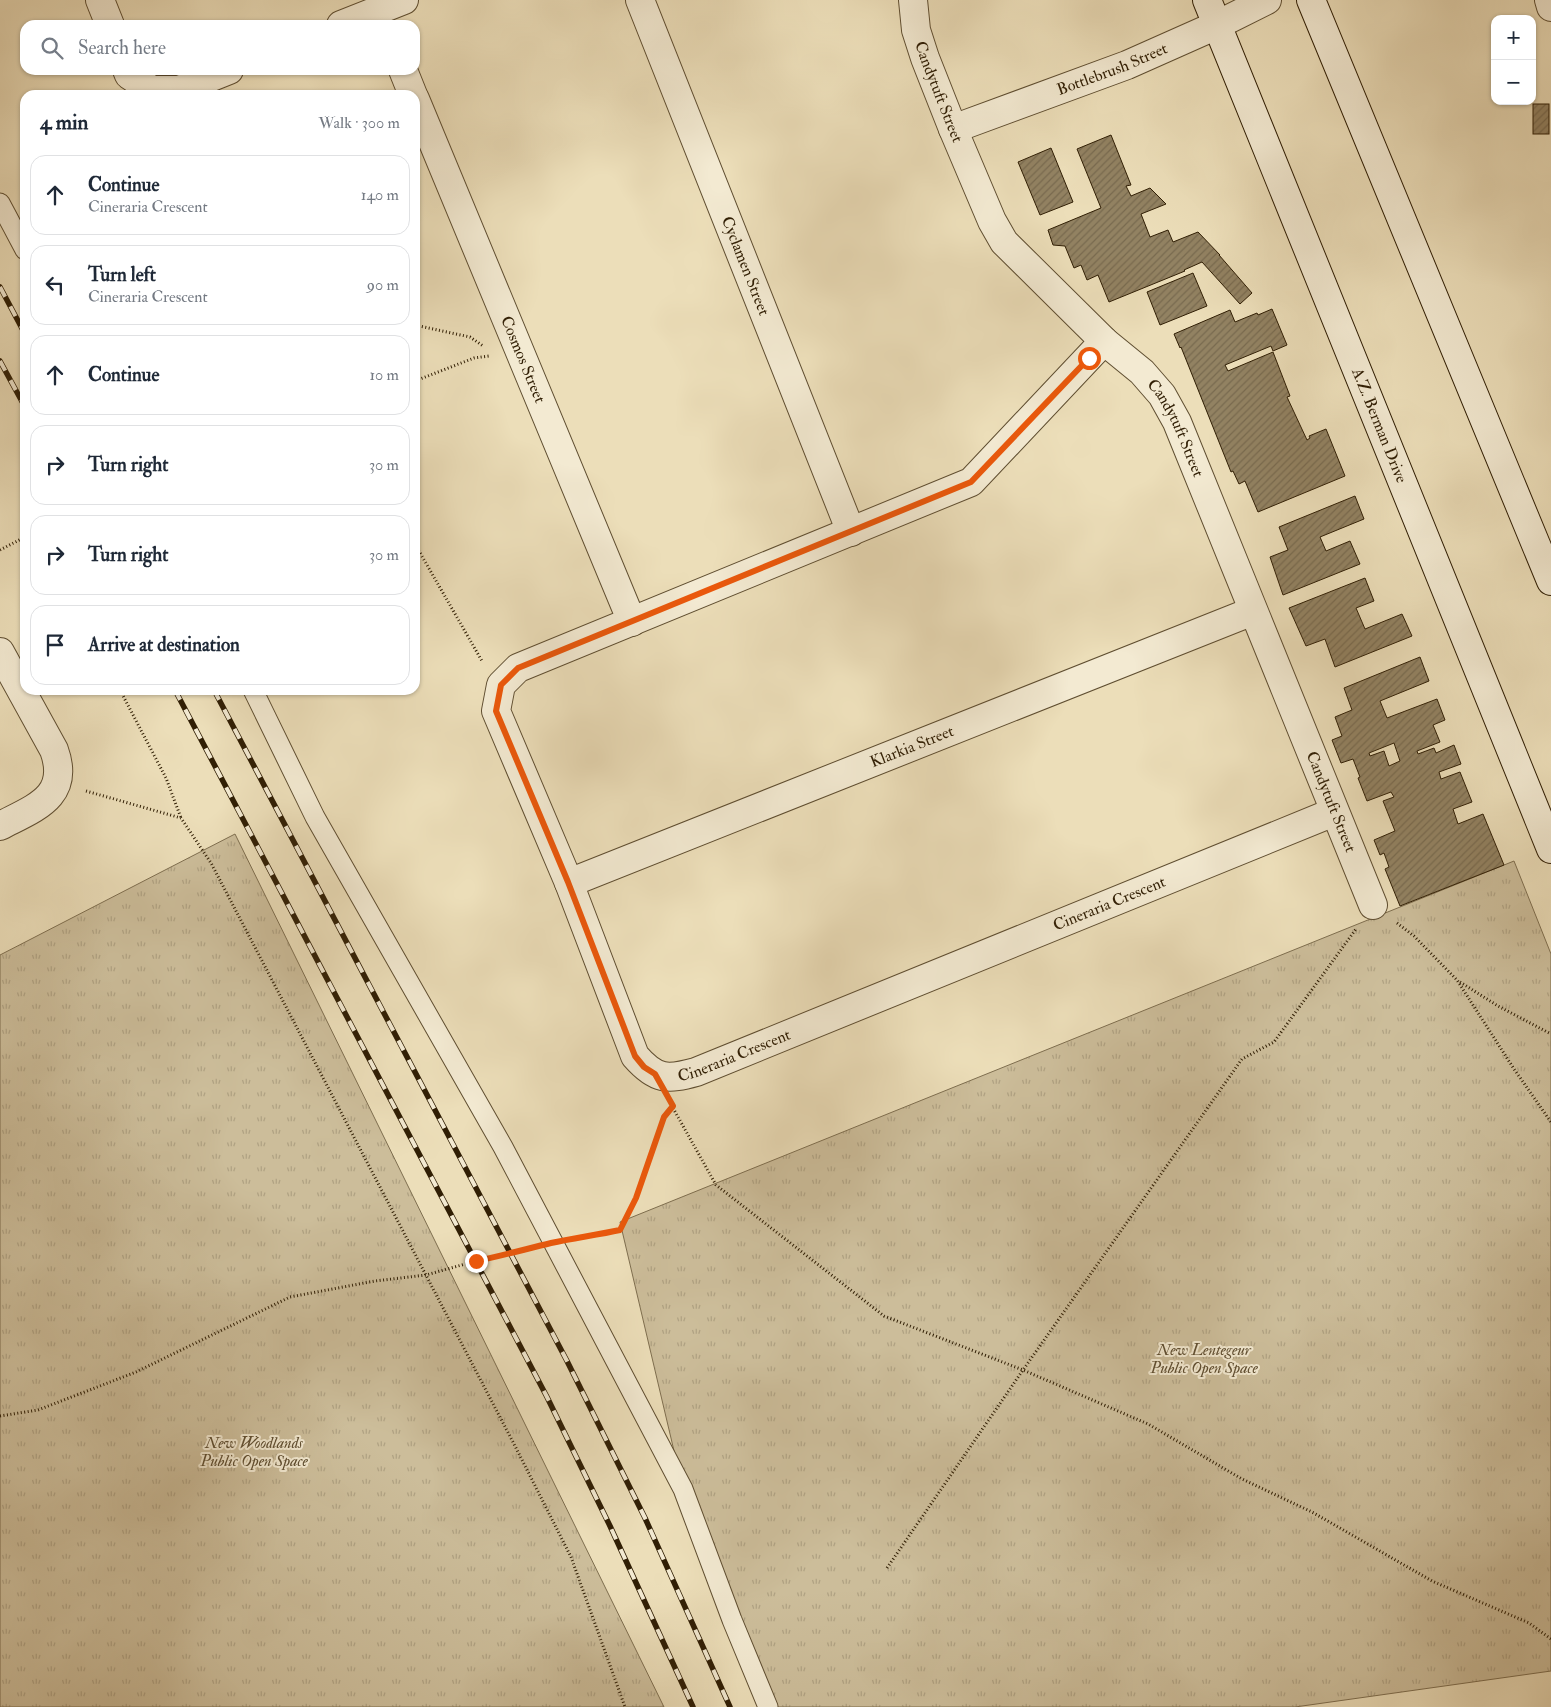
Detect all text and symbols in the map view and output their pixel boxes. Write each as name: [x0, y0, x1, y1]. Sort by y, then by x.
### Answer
map controls: [1491, 15, 1536, 105]
button: +: [1491, 15, 1536, 60]
search box: [20, 20, 420, 75]
icon: search: [38, 34, 66, 62]
text: Search here: [78, 36, 166, 60]
street label: Bottlebrush Street: [1054, 38, 1171, 100]
street label: Candytuft Street: [910, 39, 968, 146]
button: −: [1491, 60, 1536, 105]
text: 4 min: [40, 109, 88, 136]
text: Walk · 300 m: [319, 113, 400, 133]
text: Continue: [88, 173, 159, 197]
icon: ahead: [41, 181, 69, 209]
text: 140 m: [361, 185, 399, 205]
text: Cineraria Crescent: [88, 197, 208, 217]
street label: Cyclamen Street: [717, 213, 774, 318]
text: Turn left: [88, 263, 156, 287]
icon: left: [41, 271, 69, 299]
text: 90 m: [367, 275, 399, 295]
text: Cineraria Crescent: [88, 287, 208, 307]
street label: Cosmos Street: [496, 313, 550, 406]
route start: [1078, 347, 1101, 370]
icon: ahead: [41, 361, 69, 389]
text: Continue: [88, 363, 159, 387]
street label: A.Z. Berman Drive: [1347, 364, 1412, 486]
text: 10 m: [369, 365, 399, 385]
street label: Candytuft Street: [1143, 375, 1208, 480]
icon: right: [41, 451, 69, 479]
text: Turn right: [88, 453, 168, 477]
text: 30 m: [369, 455, 399, 475]
icon: right: [41, 541, 69, 569]
text: Turn right: [88, 543, 168, 567]
text: 30 m: [369, 545, 399, 565]
icon: arrive: [41, 631, 69, 659]
text: Arrive at destination: [88, 633, 240, 657]
street label: Klarkia Street: [867, 721, 957, 772]
street label: Candytuft Street: [1302, 748, 1361, 855]
street label: Cineraria Crescent: [1050, 872, 1169, 935]
street label: Cineraria Crescent: [676, 1025, 793, 1086]
route end: [465, 1250, 488, 1273]
park label: New Lentegeur Public Open Space: [1149, 1340, 1258, 1378]
park label: New Woodlands Public Open Space: [199, 1433, 308, 1471]

